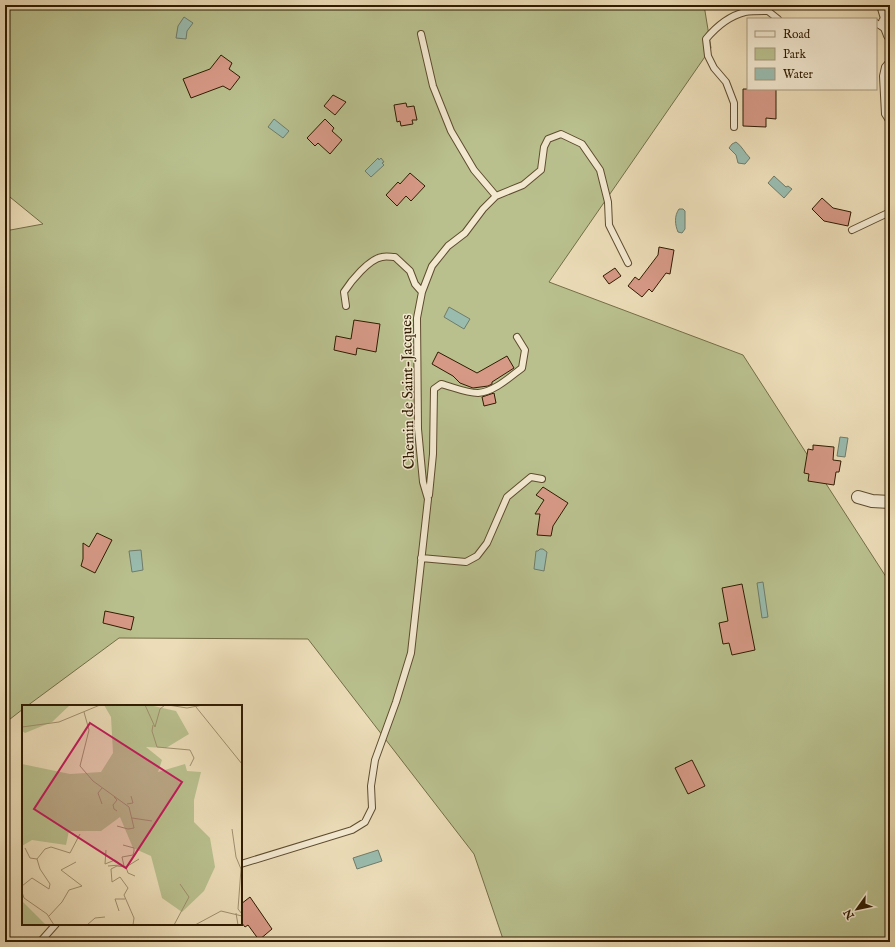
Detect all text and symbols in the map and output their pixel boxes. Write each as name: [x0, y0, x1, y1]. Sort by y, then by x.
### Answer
legend: [747, 18, 877, 90]
text: Road: [783, 27, 811, 42]
text: Park: [783, 47, 806, 62]
text: Water: [783, 67, 814, 82]
street label: Chemin de Saint-Jacques: [397, 314, 419, 470]
inset map: [22, 705, 242, 925]
north arrow: [837, 889, 877, 929]
text: N: [841, 906, 858, 923]

